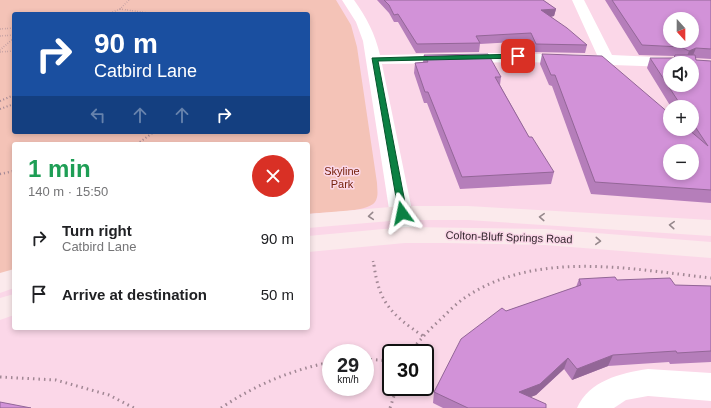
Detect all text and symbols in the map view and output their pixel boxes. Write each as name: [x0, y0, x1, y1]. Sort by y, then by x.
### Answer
north arrow: [663, 12, 699, 48]
map controls: [663, 12, 699, 180]
icon: right: [28, 28, 80, 80]
text: 90 m: [94, 28, 158, 59]
pin: [501, 39, 535, 73]
icon: arrive: [507, 45, 529, 67]
button: sound: [663, 56, 699, 92]
text: Catbird Lane: [94, 61, 197, 81]
button: +: [663, 100, 699, 136]
icon: left: [87, 104, 109, 126]
icon: ahead: [129, 104, 151, 126]
icon: ahead: [171, 104, 193, 126]
icon: right: [213, 104, 235, 126]
button: −: [663, 144, 699, 180]
text: 1 min: [28, 155, 91, 182]
button: close: [252, 155, 294, 197]
park label: Skyline Park: [324, 165, 360, 190]
text: 140 m · 15:50: [28, 184, 108, 199]
position arrow: [381, 192, 423, 234]
one-way arrow: [368, 211, 374, 220]
one-way arrow: [539, 213, 545, 222]
one-way arrow: [669, 221, 675, 230]
text: Turn right: [62, 222, 132, 239]
icon: right: [28, 227, 50, 249]
street label: Colton-Bluff Springs Road: [445, 229, 573, 245]
text: 90 m: [261, 230, 294, 247]
one-way arrow: [595, 237, 601, 246]
text: Catbird Lane: [62, 239, 136, 254]
icon: arrive: [28, 283, 50, 305]
text: Arrive at destination: [62, 286, 207, 303]
text: 50 m: [261, 286, 294, 303]
speed limit sign: 30: [382, 344, 434, 396]
text: 29: [337, 354, 359, 376]
text: km/h: [337, 374, 359, 385]

